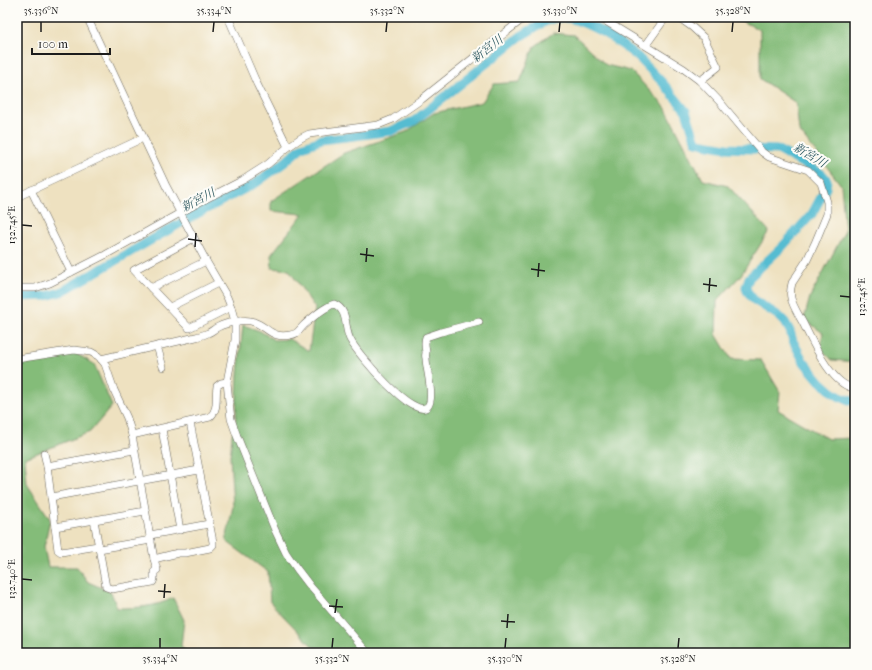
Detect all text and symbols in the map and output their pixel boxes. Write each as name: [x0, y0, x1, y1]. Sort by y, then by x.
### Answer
text: 35.336°N: [23, 5, 59, 17]
text: 35.334°N: [196, 5, 232, 17]
text: 35.332°N: [370, 5, 405, 17]
text: 35.330°N: [542, 5, 578, 17]
text: 35.328°N: [715, 5, 751, 17]
scale bar: [32, 30, 110, 56]
water label: 新宮川: [469, 31, 507, 66]
text: 100 m: [38, 37, 68, 51]
water label: 新宮川: [791, 140, 831, 171]
water label: 新宮川: [179, 184, 219, 215]
text: 132.745°E: [6, 206, 18, 244]
text: 132.745°E: [856, 278, 868, 316]
text: 132.740°E: [6, 559, 18, 599]
text: 35.334°N: [142, 653, 178, 665]
text: 35.332°N: [315, 653, 350, 665]
text: 35.330°N: [487, 653, 523, 665]
text: 35.328°N: [660, 653, 696, 665]

